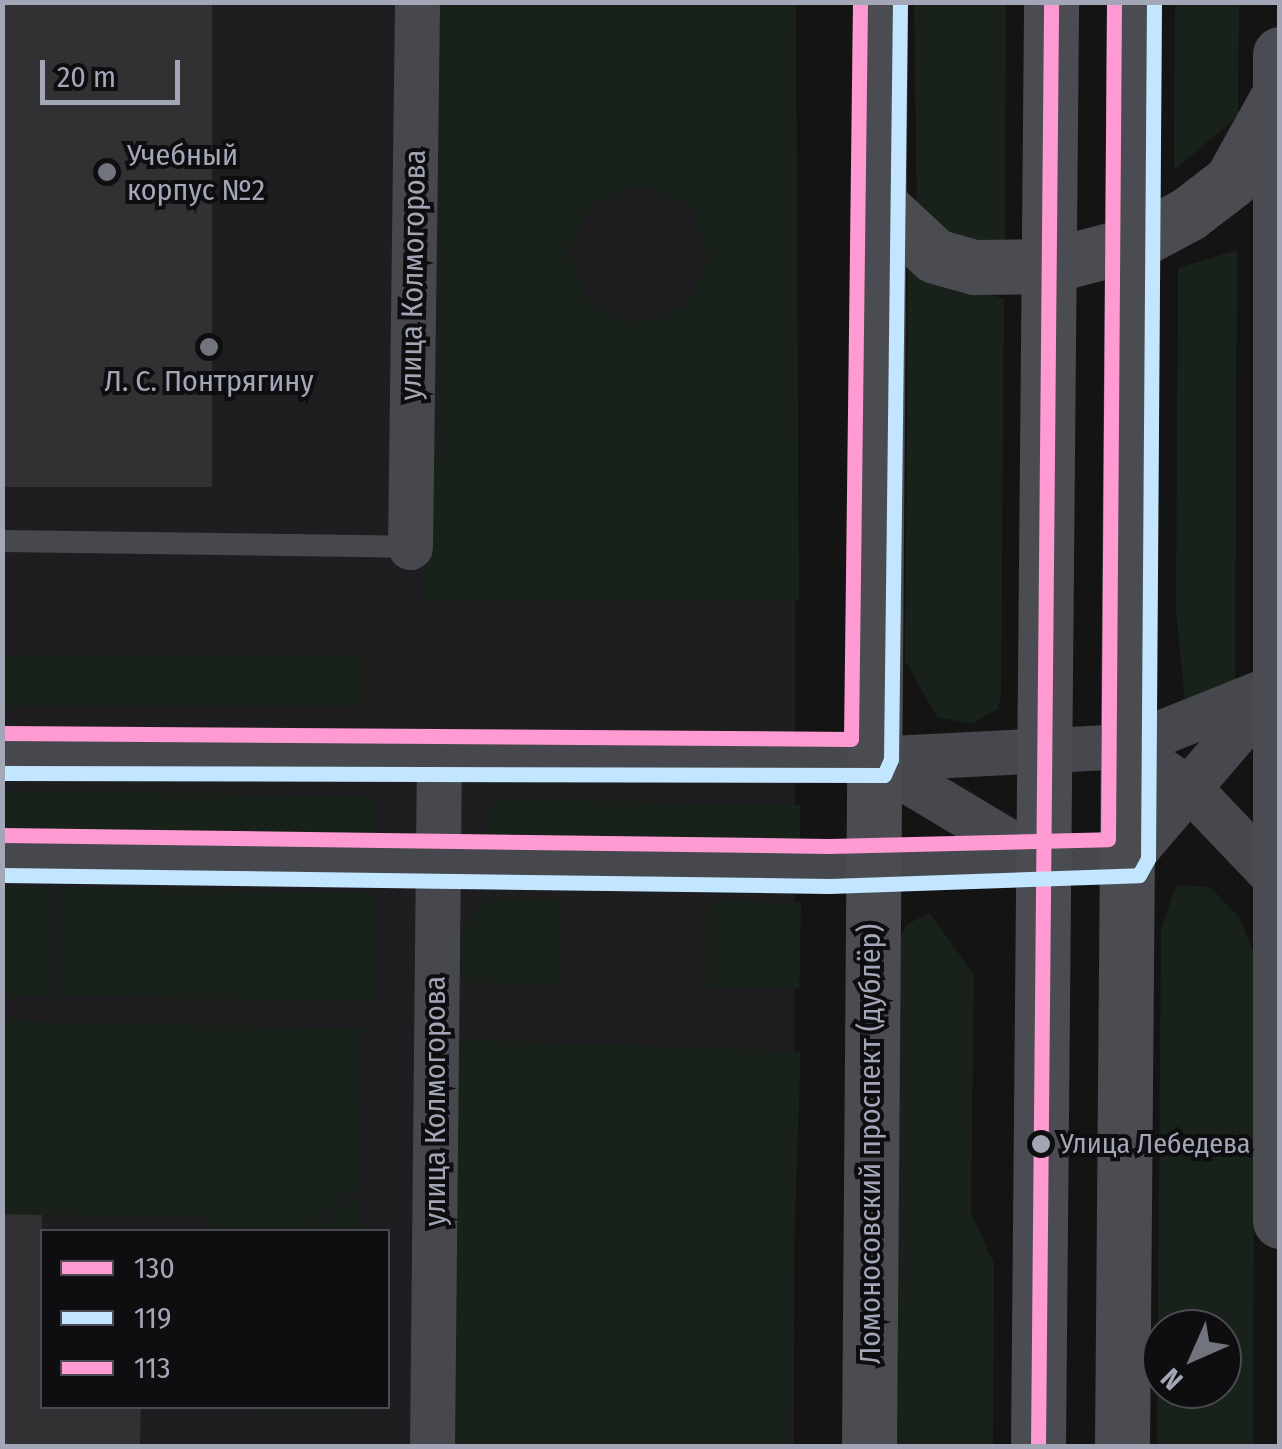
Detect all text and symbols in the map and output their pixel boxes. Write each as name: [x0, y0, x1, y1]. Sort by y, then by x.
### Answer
scale bar: [45, 40, 185, 102]
text: 20 m: [57, 59, 116, 95]
place label: Учебный корпус №2: [127, 137, 265, 208]
street label: улица Колмогорова: [393, 149, 433, 401]
marker: Учебный корпус №2: [96, 161, 118, 183]
marker: Л. С. Понтрягину: [198, 336, 220, 358]
place label: Л. С. Понтрягину: [104, 363, 314, 399]
street label: Ломоносовский проспект (дублёр): [852, 924, 888, 1364]
street label: улица Колмогорова: [417, 976, 453, 1226]
place label: Улица Лебедева: [1060, 1127, 1251, 1161]
marker: Улица Лебедева: [1031, 1134, 1051, 1154]
legend: [40, 1229, 390, 1409]
text: 130: [134, 1250, 175, 1286]
text: 119: [134, 1300, 172, 1336]
north arrow: [1142, 1309, 1242, 1409]
text: 113: [134, 1350, 171, 1386]
text: N: [1154, 1362, 1189, 1397]

